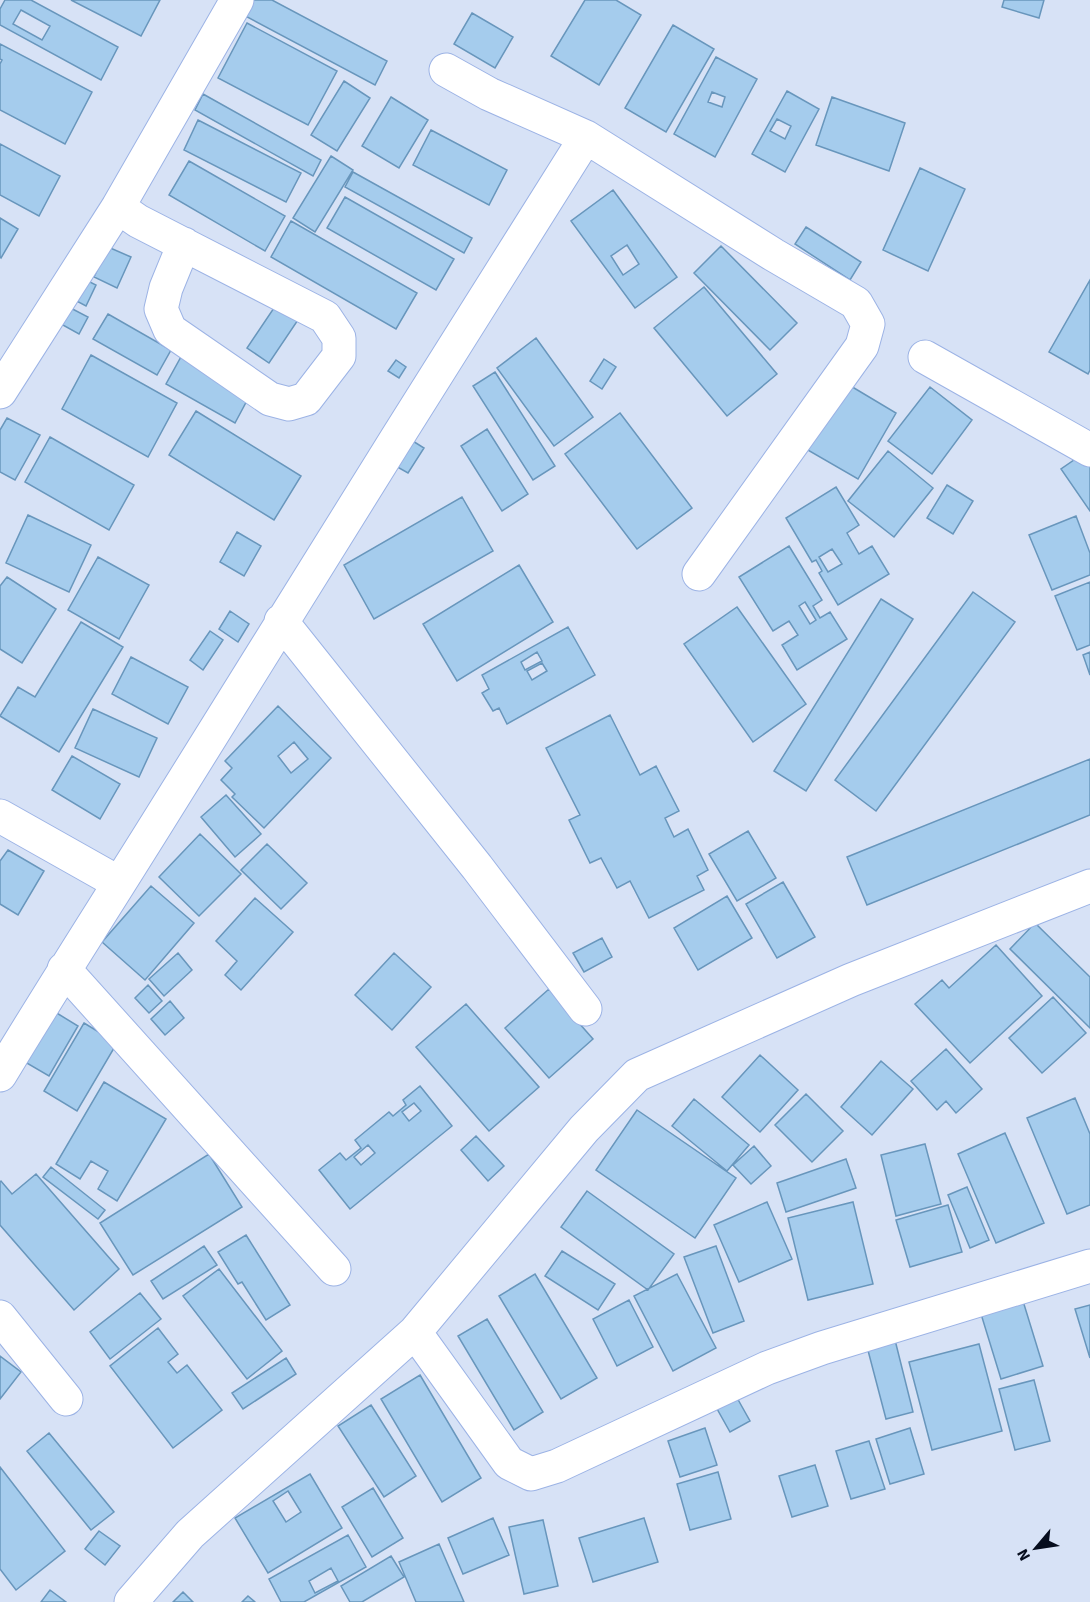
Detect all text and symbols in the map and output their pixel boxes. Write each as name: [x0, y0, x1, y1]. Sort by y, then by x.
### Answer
north arrow: [1006, 1518, 1066, 1578]
text: N: [1012, 1545, 1036, 1565]

